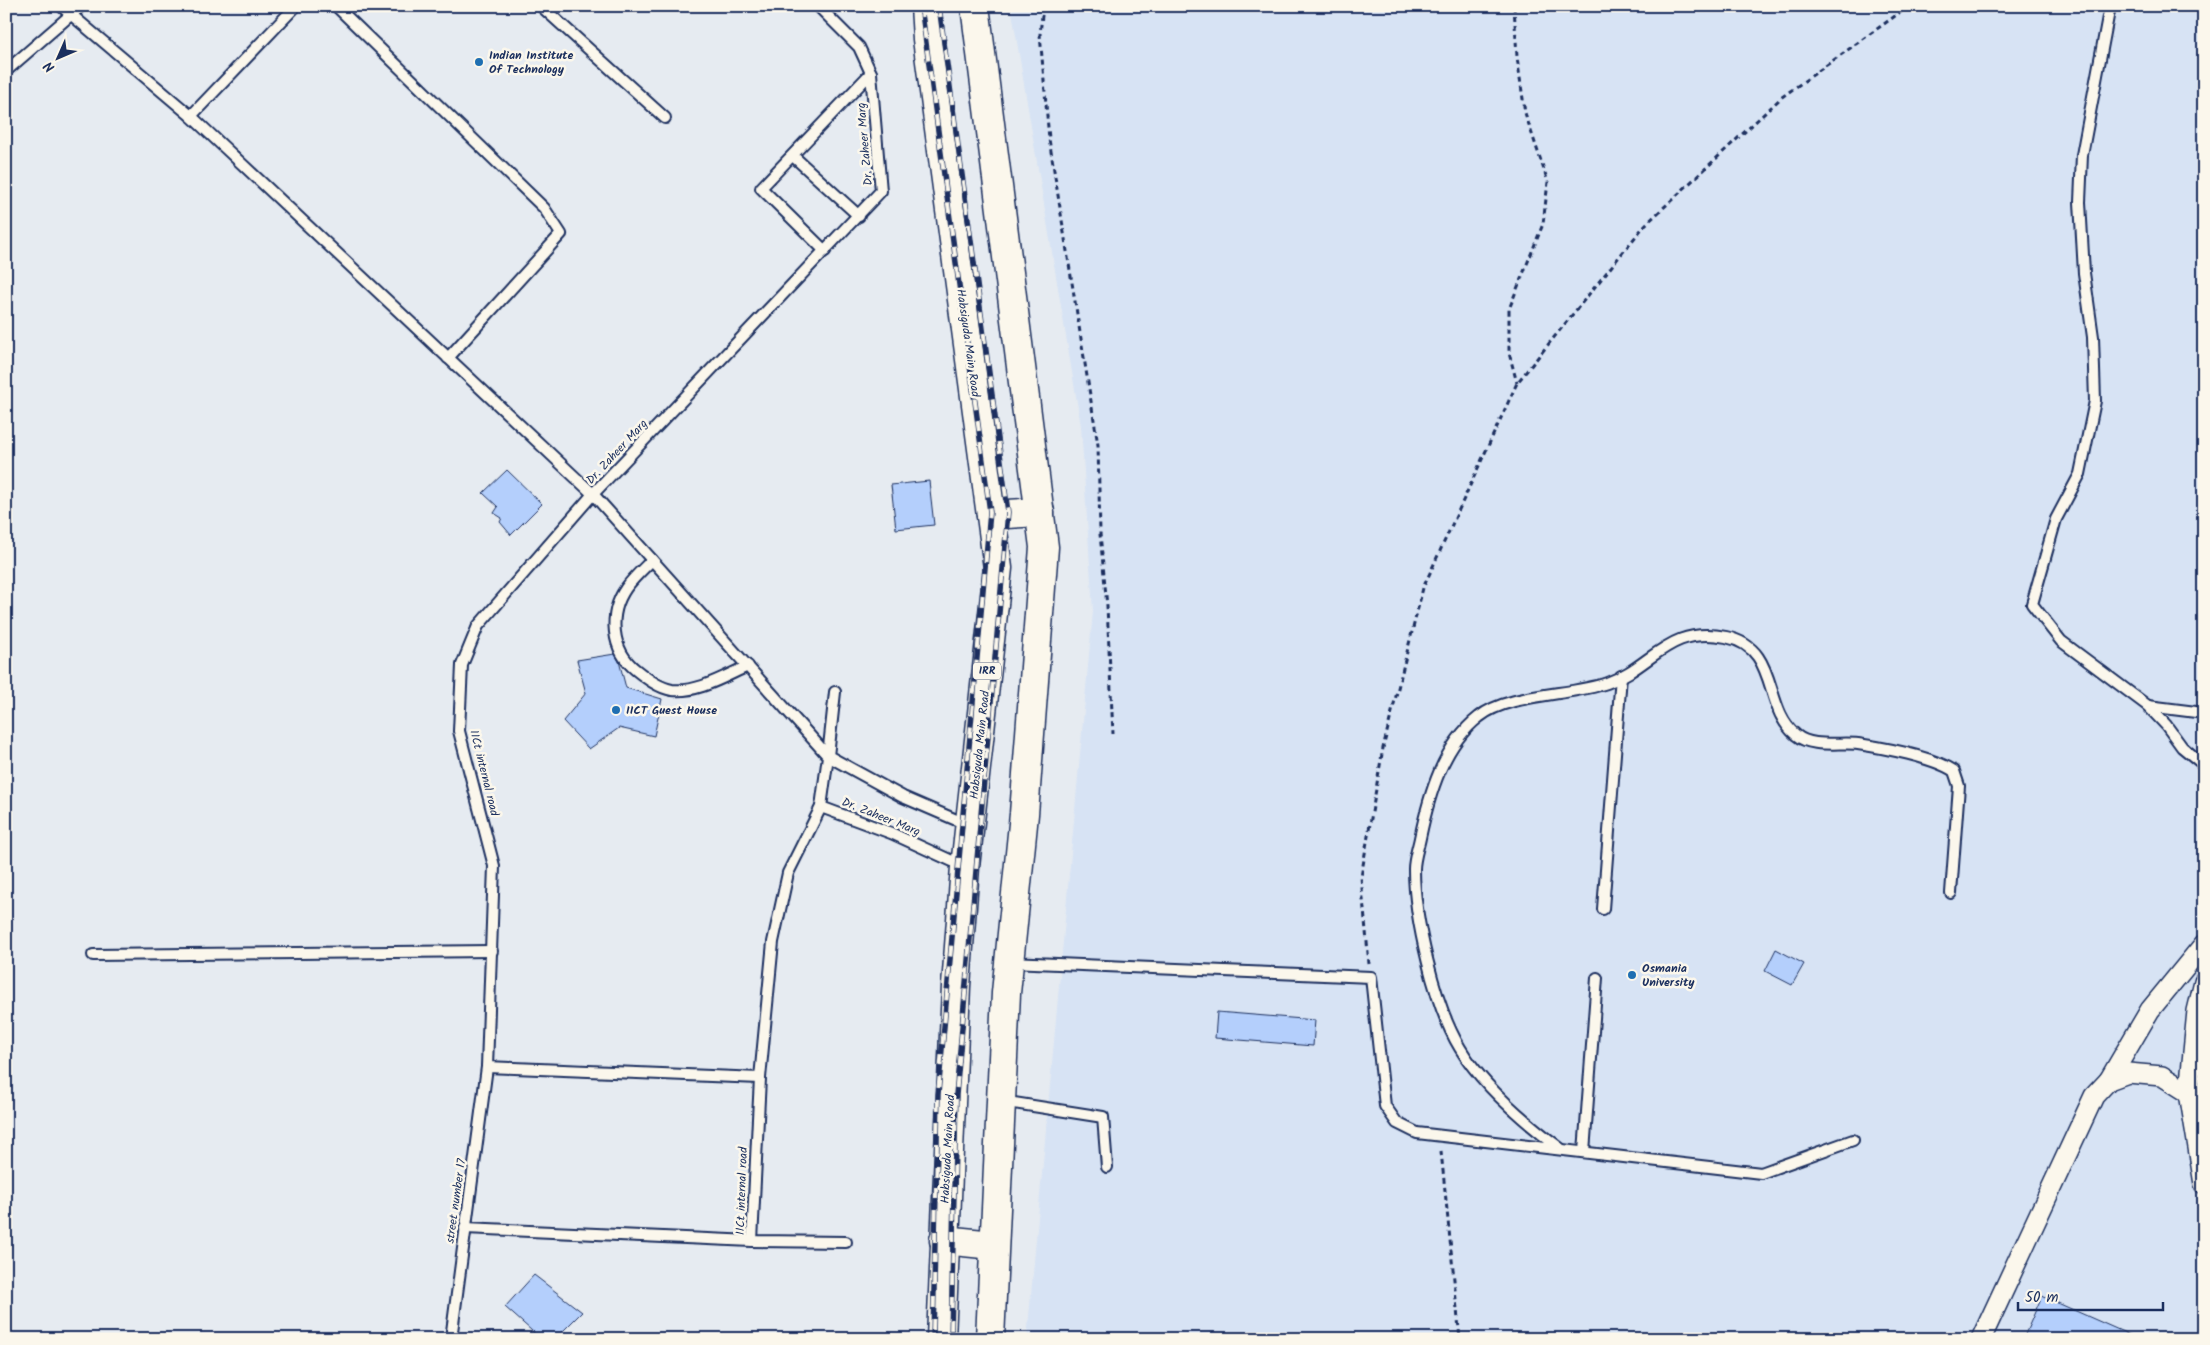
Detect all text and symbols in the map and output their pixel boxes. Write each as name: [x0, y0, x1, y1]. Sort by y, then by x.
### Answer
north arrow: [32, 32, 82, 82]
place label: Indian Institute Of Technology: [489, 46, 573, 79]
text: N: [38, 55, 60, 77]
marker: Indian Institute Of Technology: [473, 56, 485, 68]
street label: Dr. Zaheer Marg: [852, 101, 878, 186]
street label: Habsiguda Main Road: [951, 288, 985, 399]
street label: Dr. Zaheer Marg: [582, 415, 653, 489]
road number: IRR: [973, 662, 1001, 679]
street label: Habsiguda Main Road: [965, 689, 995, 800]
place label: IICT Guest House: [626, 701, 717, 720]
marker: IICT Guest House: [610, 704, 622, 716]
street label: IICt internal road: [464, 728, 504, 819]
street label: Dr. Zaheer Marg: [839, 793, 923, 842]
place label: Osmania University: [1642, 959, 1695, 992]
marker: Osmania University: [1626, 969, 1638, 981]
street label: Habsiguda Main Road: [936, 1093, 960, 1204]
street label: IICt internal road: [731, 1146, 753, 1235]
street label: street number 17: [441, 1157, 471, 1245]
scale bar: [2018, 1280, 2162, 1312]
text: 50 m: [2025, 1286, 2059, 1310]

